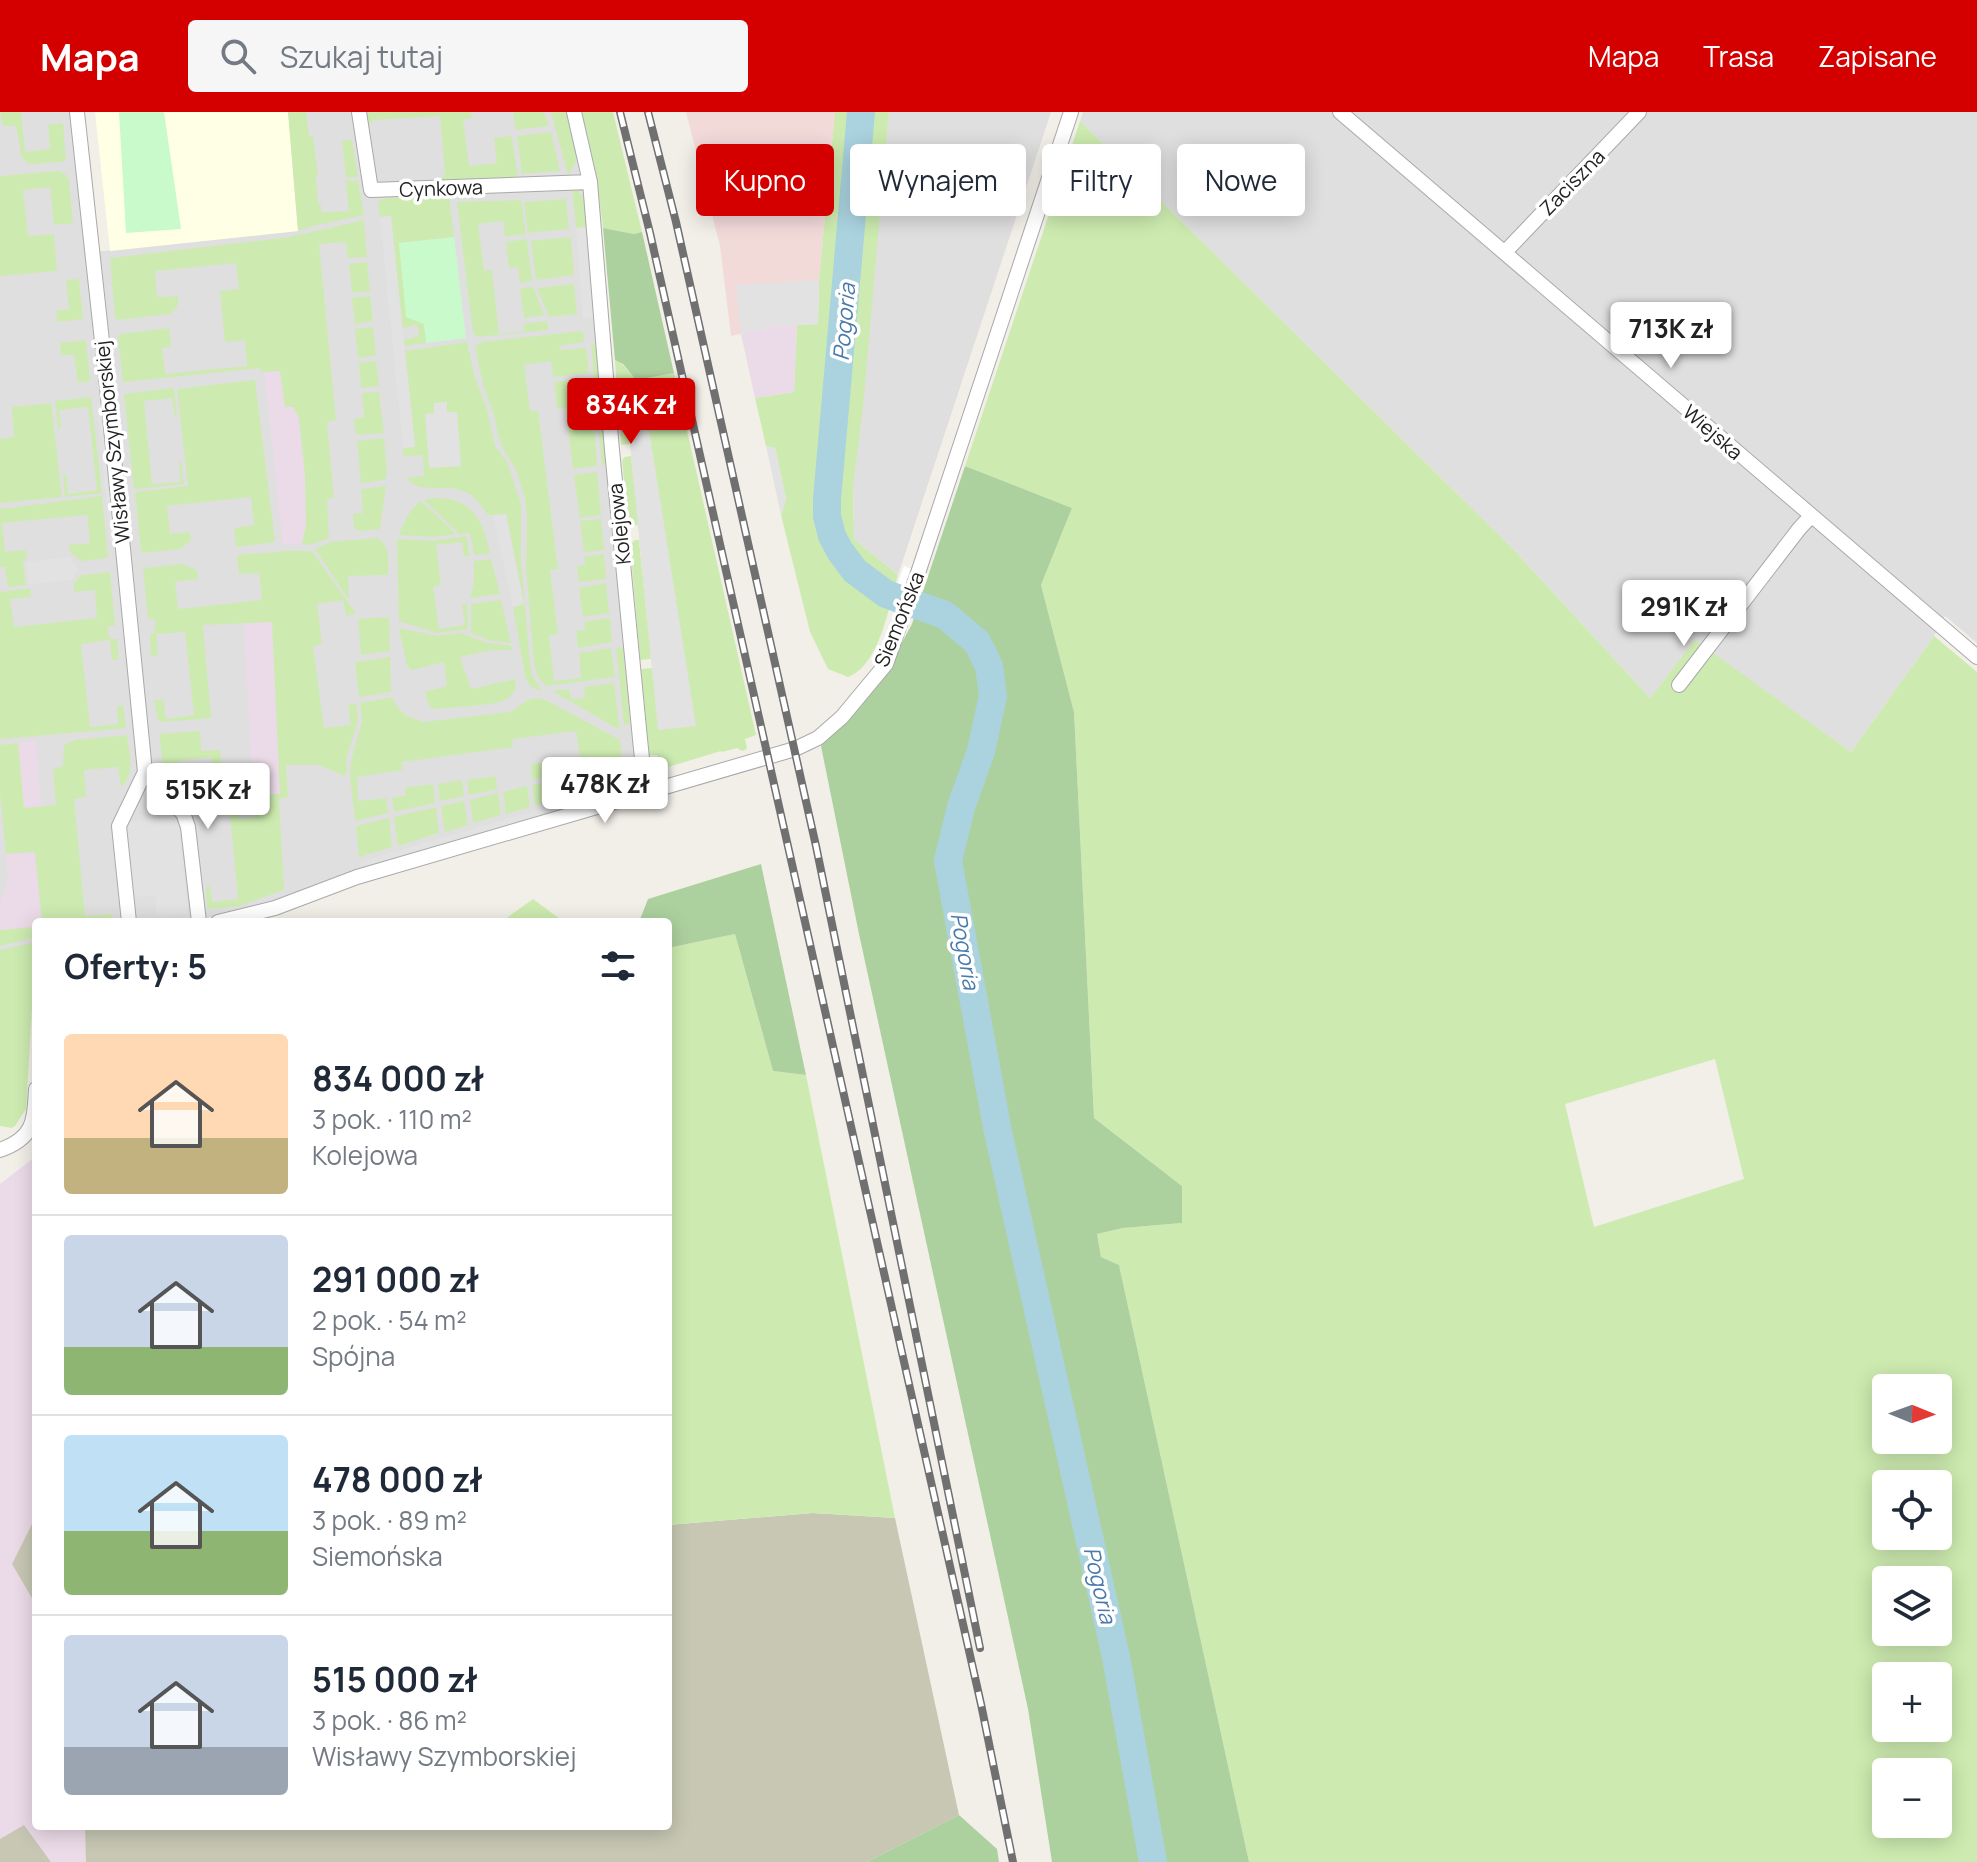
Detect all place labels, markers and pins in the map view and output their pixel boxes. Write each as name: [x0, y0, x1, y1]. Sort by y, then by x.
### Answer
pin: 713K zł: [1597, 302, 1745, 370]
pin: 834K zł: [557, 378, 705, 446]
pin: 291K zł: [1610, 580, 1758, 648]
pin: 478K zł: [531, 757, 679, 825]
pin: 515K zł: [134, 763, 282, 831]

